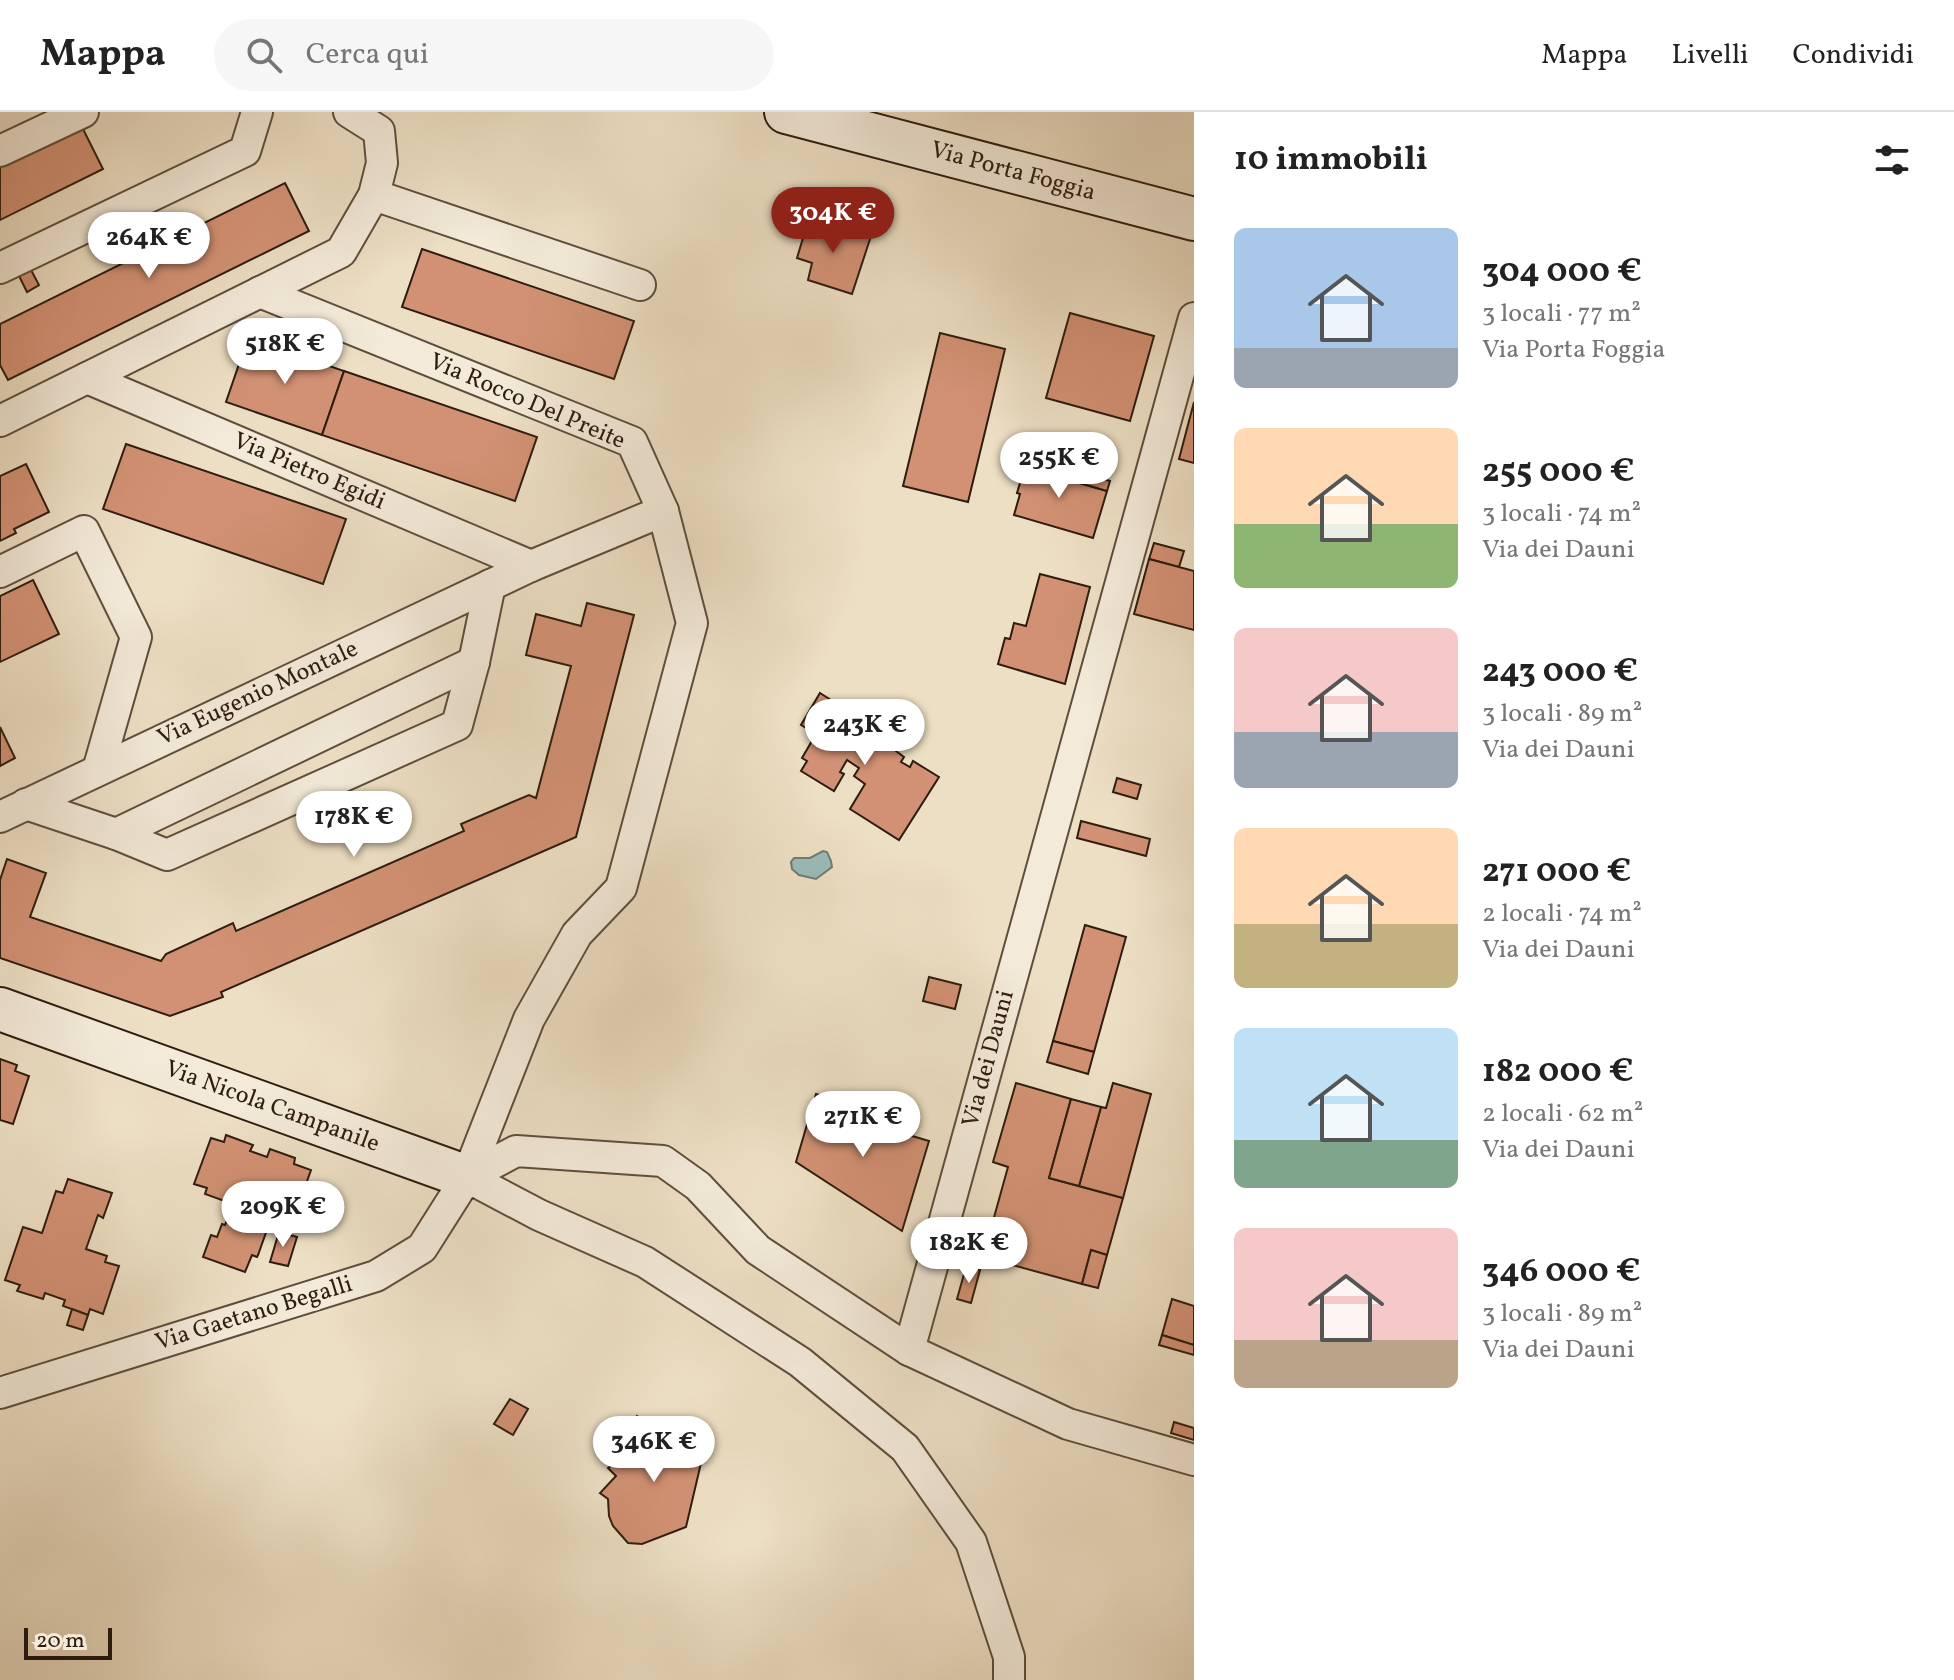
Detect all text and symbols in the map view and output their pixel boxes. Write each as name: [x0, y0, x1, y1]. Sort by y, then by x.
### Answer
search box: [214, 19, 774, 91]
text: Mappa: [40, 29, 166, 82]
icon: search: [242, 33, 286, 77]
text: Cerca qui: [306, 34, 429, 76]
text: Mappa: [1541, 36, 1627, 75]
text: Livelli: [1671, 36, 1748, 75]
text: Condividi: [1792, 36, 1914, 75]
street label: Via Porta Foggia: [927, 134, 1099, 210]
text: 10 immobili: [1234, 137, 1428, 184]
icon: filters: [1870, 138, 1914, 182]
pin: 304K €: [768, 187, 898, 255]
text: 304K €: [789, 195, 877, 231]
pin: 264K €: [84, 212, 214, 280]
text: 264K €: [106, 220, 192, 256]
text: 304 000 €: [1482, 249, 1642, 296]
icon: home: [1298, 260, 1394, 356]
text: 3 locali · 77 m²: [1482, 296, 1641, 332]
pin: 518K €: [220, 318, 350, 386]
text: 518K €: [245, 326, 325, 362]
text: Via Porta Foggia: [1482, 332, 1666, 368]
street label: Via Rocco Del Preite: [424, 345, 630, 459]
street label: Via Pietro Egidi: [228, 425, 390, 519]
pin: 255K €: [994, 432, 1124, 500]
text: 255K €: [1018, 440, 1100, 476]
text: 255 000 €: [1482, 449, 1635, 496]
icon: home: [1298, 460, 1394, 556]
text: 3 locali · 74 m²: [1482, 496, 1641, 532]
text: Via dei Dauni: [1482, 532, 1634, 568]
street label: Via Eugenio Montale: [152, 633, 364, 755]
text: 243 000 €: [1482, 649, 1638, 696]
icon: home: [1298, 660, 1394, 756]
text: 3 locali · 89 m²: [1482, 696, 1642, 732]
pin: 243K €: [800, 699, 930, 767]
text: 243K €: [823, 707, 907, 743]
text: Via dei Dauni: [1482, 732, 1634, 768]
pin: 178K €: [289, 791, 419, 859]
text: 178K €: [314, 799, 394, 835]
text: 271 000 €: [1482, 849, 1631, 896]
icon: home: [1298, 860, 1394, 956]
text: 2 locali · 74 m²: [1482, 896, 1642, 932]
text: Via dei Dauni: [1482, 932, 1634, 968]
street label: Via dei Dauni: [954, 987, 1024, 1131]
text: 182 000 €: [1482, 1049, 1634, 1096]
street label: Via Nicola Campanile: [160, 1052, 384, 1162]
icon: home: [1298, 1060, 1394, 1156]
pin: 271K €: [798, 1091, 928, 1159]
text: 2 locali · 62 m²: [1482, 1096, 1643, 1132]
text: 271K €: [823, 1099, 903, 1135]
text: Via dei Dauni: [1482, 1132, 1634, 1168]
pin: 209K €: [218, 1181, 348, 1249]
text: 209K €: [239, 1189, 327, 1225]
pin: 182K €: [904, 1217, 1034, 1285]
text: 182K €: [928, 1225, 1010, 1261]
text: 346 000 €: [1482, 1249, 1641, 1296]
icon: home: [1298, 1260, 1394, 1356]
street label: Via Gaetano Begalli: [151, 1268, 357, 1360]
text: 3 locali · 89 m²: [1482, 1296, 1642, 1332]
text: Via dei Dauni: [1482, 1332, 1634, 1368]
pin: 346K €: [589, 1416, 719, 1484]
text: 346K €: [611, 1424, 697, 1460]
scale bar: [24, 1624, 112, 1660]
text: 20 m: [36, 1626, 85, 1657]

